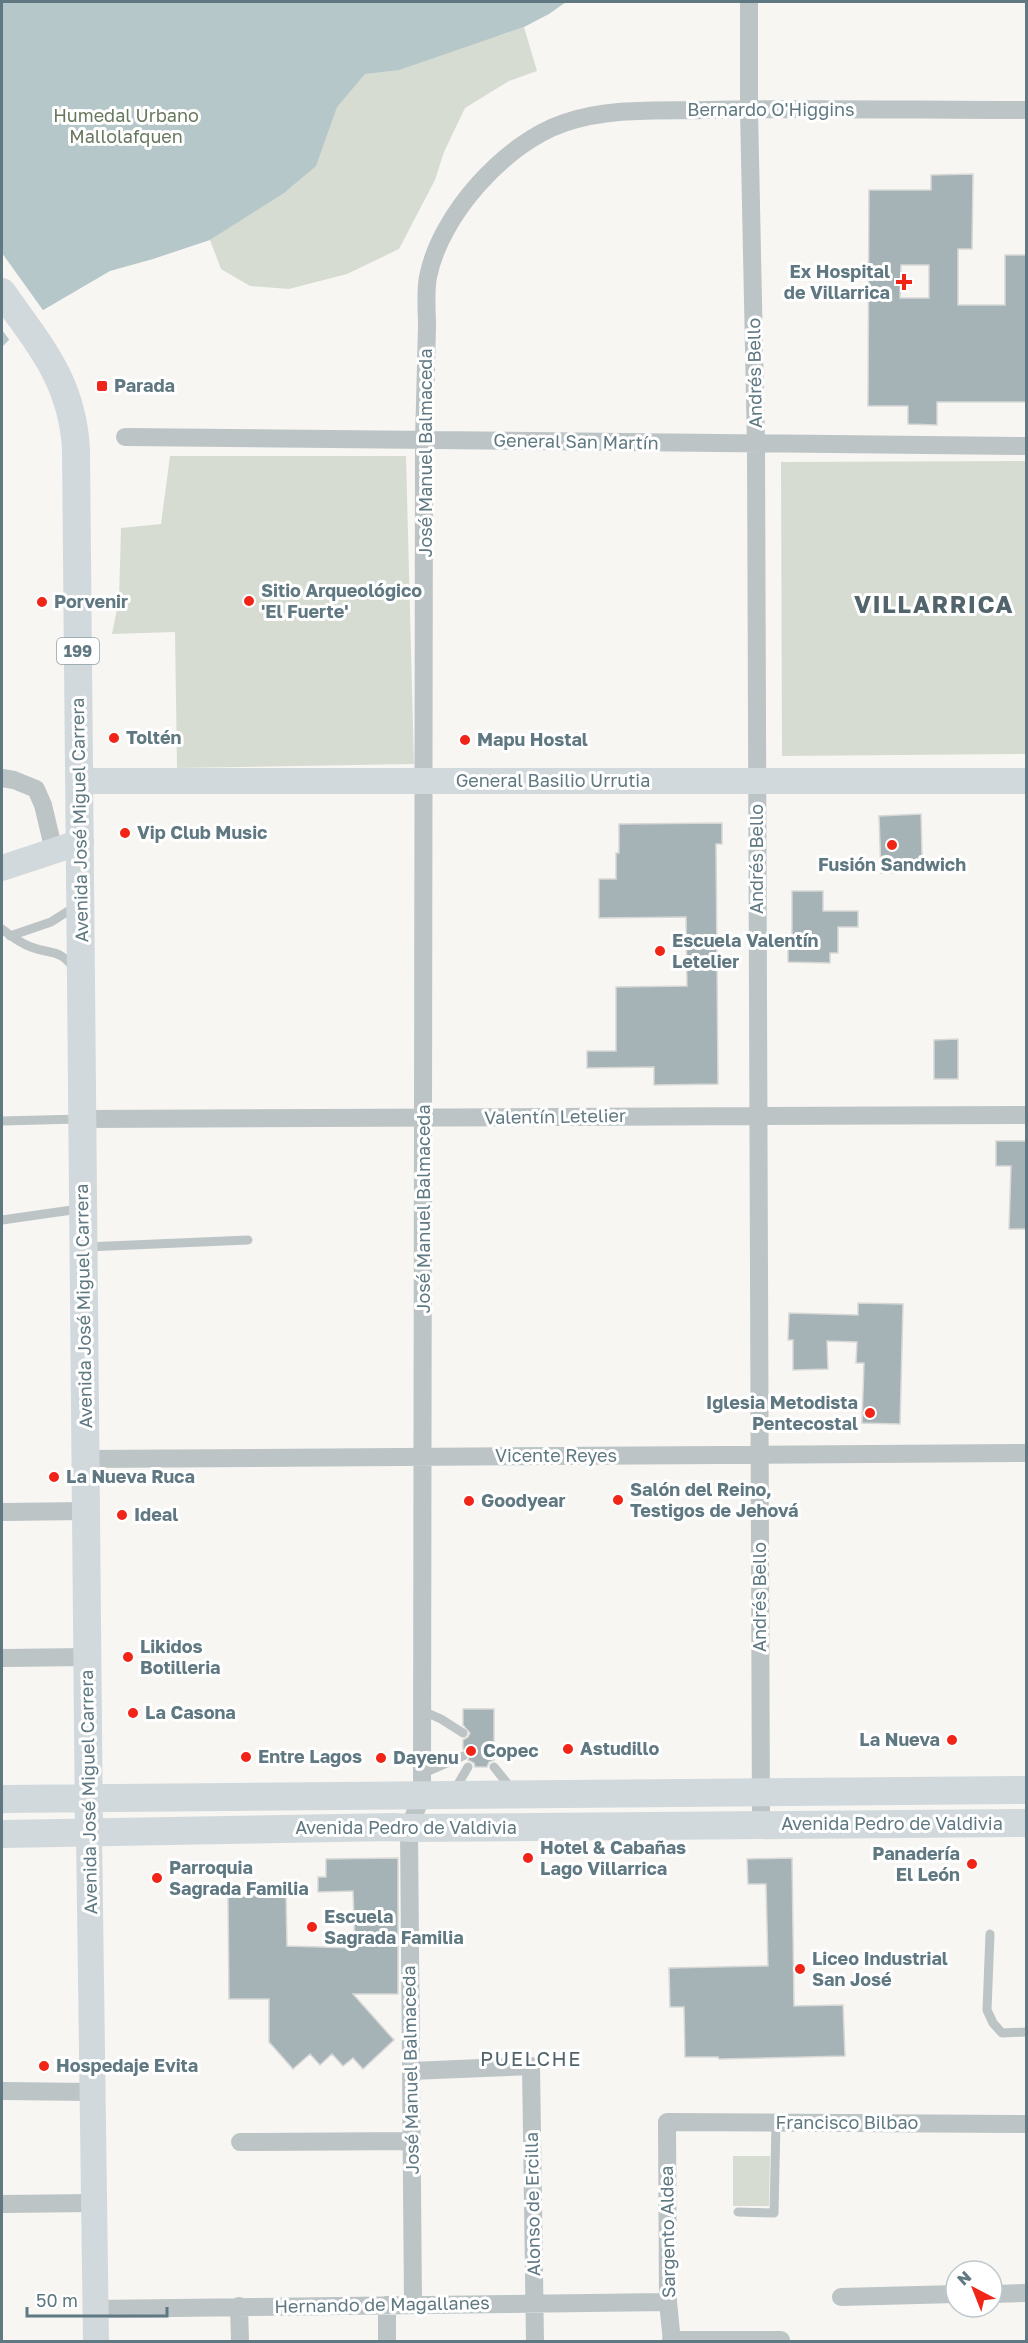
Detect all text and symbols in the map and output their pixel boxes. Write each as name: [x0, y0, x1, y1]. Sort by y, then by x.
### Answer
street label: Bernardo O'Higgins: [687, 98, 855, 120]
park label: Humedal Urbano Mallolafquen: [53, 104, 199, 147]
place label: Ex Hospital de Villarrica: [784, 260, 890, 303]
marker: Ex Hospital de Villarrica: [895, 273, 913, 291]
street label: Andrés Bello: [742, 318, 766, 428]
street label: José Manuel Balmaceda: [414, 348, 436, 558]
place label: Parada: [114, 374, 175, 396]
marker: Parada: [95, 379, 109, 393]
street label: General San Martín: [493, 429, 659, 453]
place label: Sitio Arqueológico 'El Fuerte': [261, 579, 422, 622]
district label: VILLARRICA: [854, 589, 1014, 618]
place label: Porvenir: [54, 590, 128, 612]
marker: Sitio Arqueológico 'El Fuerte': [242, 594, 256, 608]
marker: Porvenir: [35, 595, 49, 609]
road number: 199: [57, 638, 99, 664]
street label: Avenida José Miguel Carrera: [66, 697, 92, 943]
place label: Toltén: [126, 726, 182, 748]
place label: Mapu Hostal: [477, 728, 588, 750]
marker: Toltén: [107, 731, 121, 745]
marker: Mapu Hostal: [458, 733, 472, 747]
street label: General Basilio Urrutia: [456, 769, 650, 791]
street label: Andrés Bello: [745, 804, 767, 914]
place label: Vip Club Music: [137, 821, 267, 843]
marker: Vip Club Music: [118, 826, 132, 840]
marker: Fusión Sandwich: [885, 838, 899, 852]
place label: Fusión Sandwich: [818, 853, 966, 875]
place label: Escuela Valentín Letelier: [672, 929, 819, 972]
marker: Escuela Valentín Letelier: [653, 944, 667, 958]
street label: José Manuel Balmaceda: [412, 1104, 434, 1314]
street label: Valentín Letelier: [484, 1104, 626, 1128]
street label: Avenida José Miguel Carrera: [70, 1183, 96, 1429]
place label: Iglesia Metodista Pentecostal: [706, 1391, 858, 1434]
marker: Iglesia Metodista Pentecostal: [863, 1406, 877, 1420]
street label: Vicente Reyes: [495, 1444, 617, 1466]
place label: La Nueva Ruca: [66, 1465, 195, 1487]
marker: La Nueva Ruca: [47, 1470, 61, 1484]
place label: Salón del Reino, Testigos de Jehová: [630, 1478, 798, 1521]
place label: Goodyear: [481, 1489, 565, 1511]
marker: Salón del Reino, Testigos de Jehová: [611, 1493, 625, 1507]
marker: Goodyear: [462, 1494, 476, 1508]
place label: Ideal: [134, 1503, 178, 1525]
marker: Ideal: [115, 1508, 129, 1522]
street label: Andrés Bello: [748, 1542, 770, 1652]
place label: Likidos Botilleria: [140, 1635, 221, 1678]
marker: Likidos Botilleria: [121, 1650, 135, 1664]
street label: Avenida José Miguel Carrera: [75, 1669, 101, 1915]
place label: La Casona: [145, 1701, 236, 1723]
marker: La Casona: [126, 1706, 140, 1720]
place label: La Nueva: [859, 1728, 940, 1750]
marker: La Nueva: [945, 1733, 959, 1747]
place label: Astudillo: [580, 1737, 660, 1759]
place label: Copec: [483, 1739, 539, 1761]
marker: Astudillo: [561, 1742, 575, 1756]
marker: Copec: [464, 1744, 478, 1758]
place label: Entre Lagos: [258, 1745, 362, 1767]
place label: Dayenu: [393, 1746, 459, 1768]
marker: Entre Lagos: [239, 1750, 253, 1764]
marker: Dayenu: [374, 1751, 388, 1765]
street label: Avenida Pedro de Valdivia: [781, 1812, 1003, 1834]
street label: Avenida Pedro de Valdivia: [295, 1816, 517, 1838]
place label: Hotel & Cabañas Lago Villarrica: [540, 1836, 686, 1879]
place label: Panadería El León: [872, 1842, 960, 1885]
marker: Hotel & Cabañas Lago Villarrica: [521, 1851, 535, 1865]
place label: Parroquia Sagrada Familia: [169, 1856, 309, 1899]
marker: Panadería El León: [965, 1857, 979, 1871]
marker: Parroquia Sagrada Familia: [150, 1871, 164, 1885]
place label: Escuela Sagrada Familia: [324, 1905, 464, 1948]
marker: Escuela Sagrada Familia: [305, 1920, 319, 1934]
place label: Liceo Industrial San José: [812, 1947, 948, 1990]
marker: Liceo Industrial San José: [793, 1962, 807, 1976]
street label: José Manuel Balmaceda: [397, 1965, 423, 2175]
district label: PUELCHE: [480, 2046, 582, 2070]
place label: Hospedaje Evita: [56, 2054, 198, 2076]
marker: Hospedaje Evita: [37, 2059, 51, 2073]
street label: Francisco Bilbao: [776, 2111, 918, 2133]
street label: Alonso de Ercilla: [520, 2132, 544, 2276]
street label: Sargento Aldea: [655, 2166, 679, 2298]
north arrow: [944, 2259, 1004, 2319]
text: N: [953, 2266, 975, 2289]
scale bar: [27, 2280, 166, 2318]
text: 50 m: [36, 2289, 78, 2311]
street label: Hernando de Magallanes: [274, 2291, 490, 2317]

